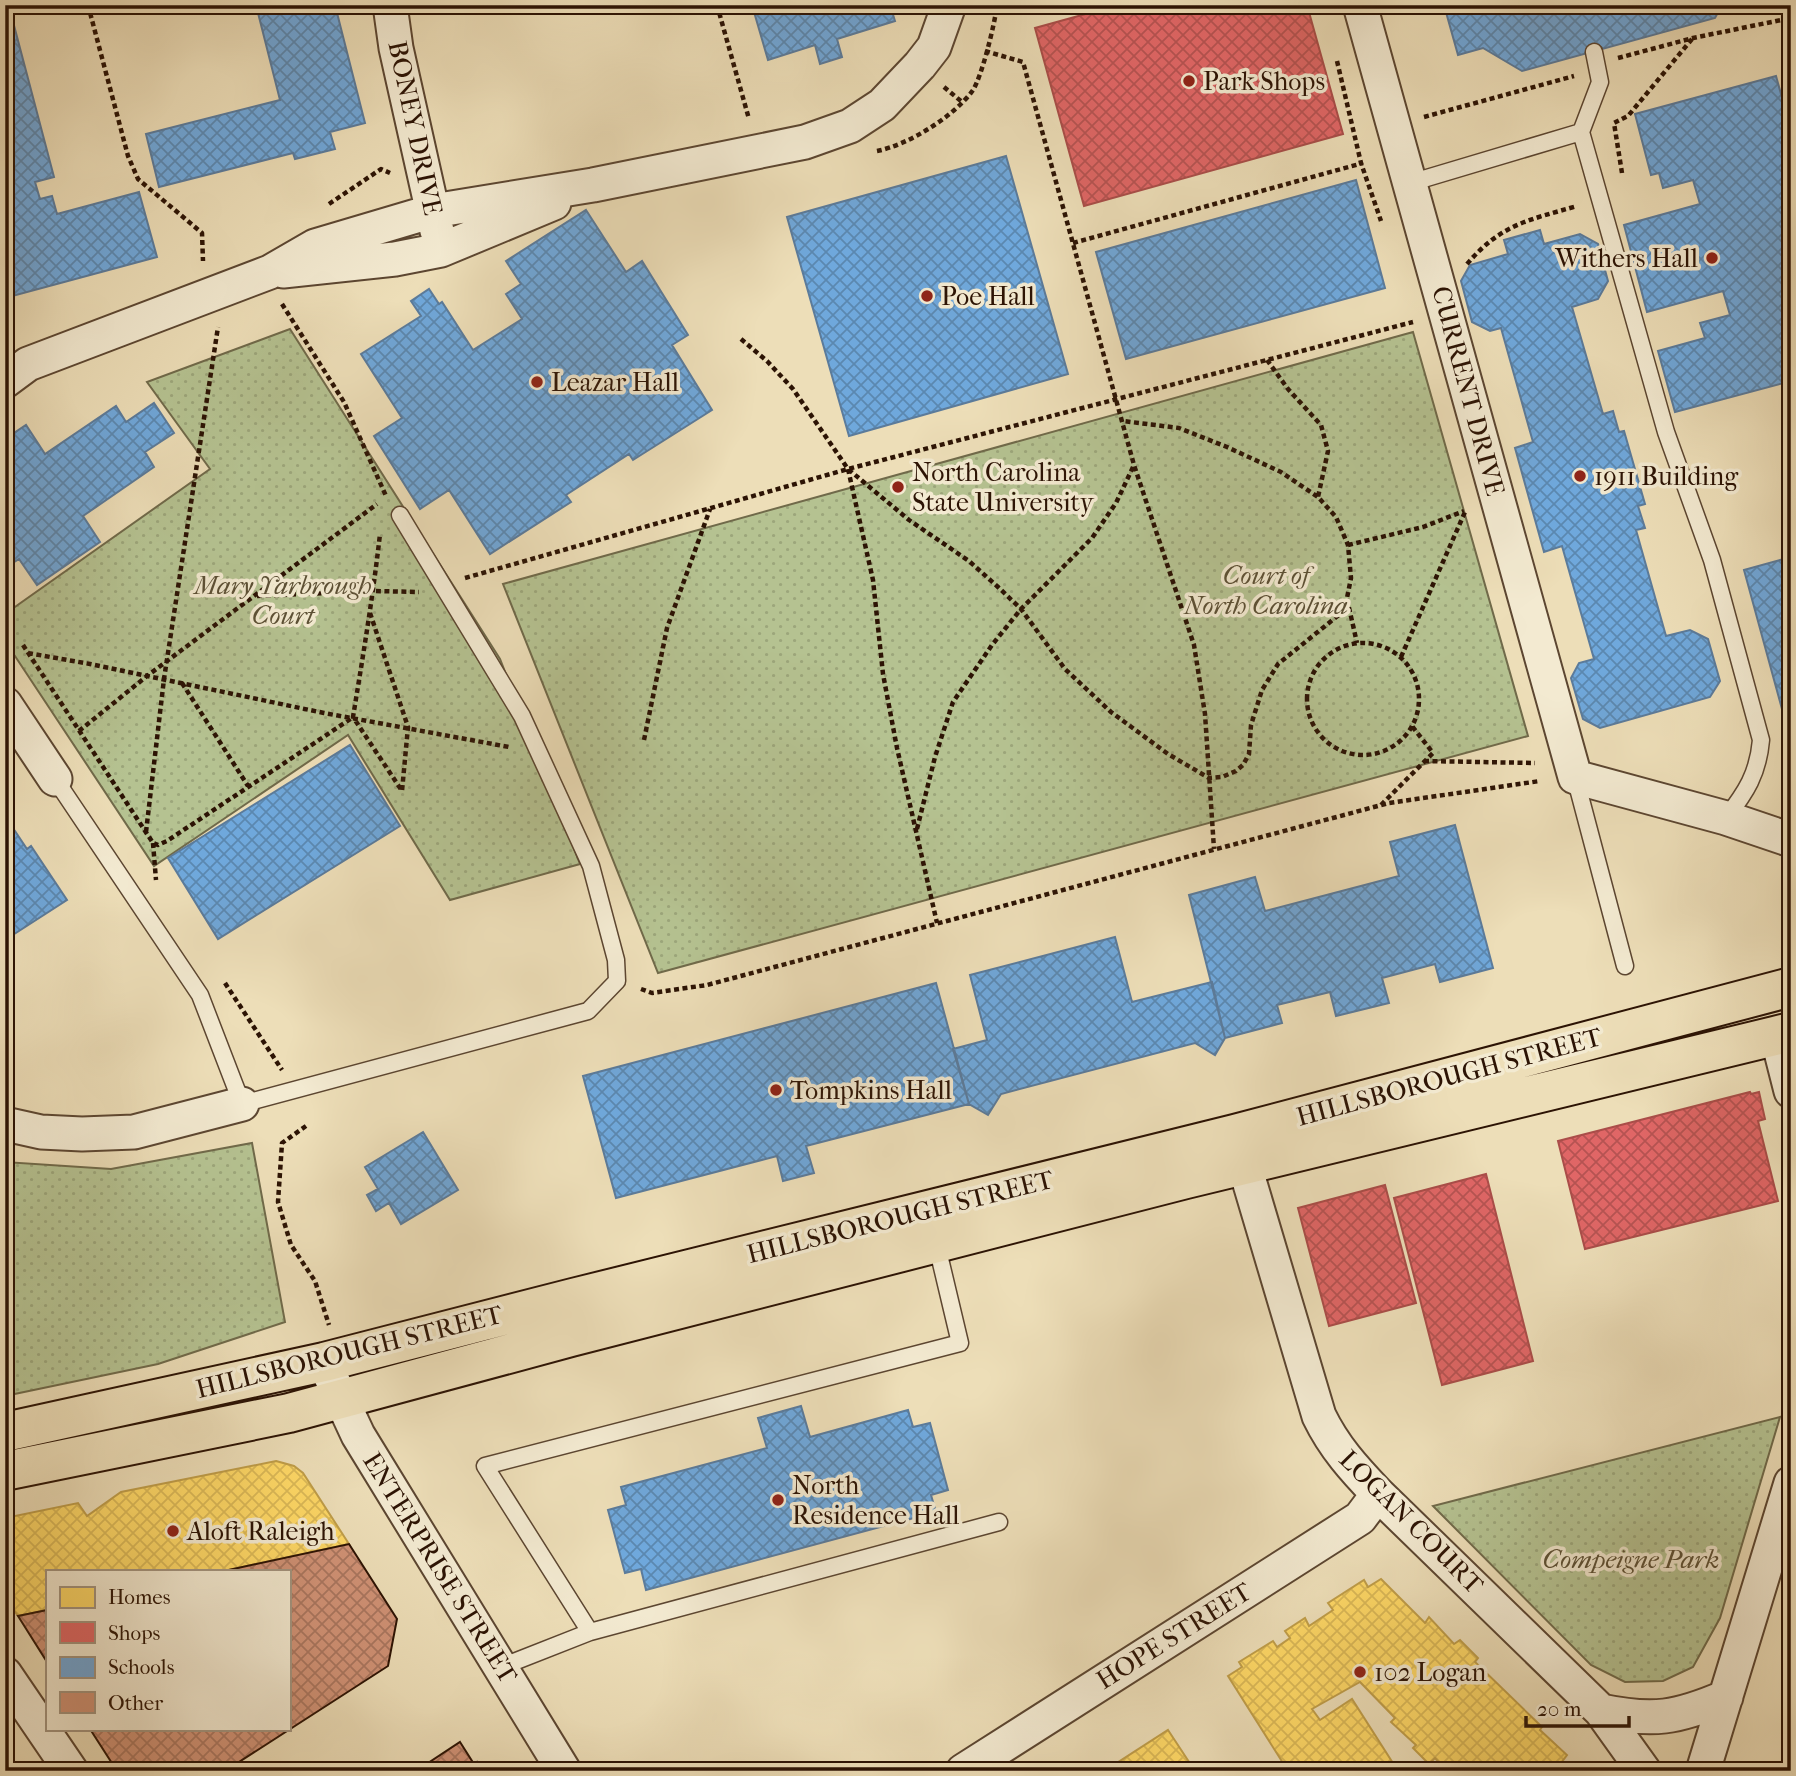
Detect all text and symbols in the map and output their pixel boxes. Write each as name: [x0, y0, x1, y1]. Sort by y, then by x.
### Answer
street label: BONEY DRIVE: [381, 38, 449, 218]
place label: Park Shops: [1203, 66, 1325, 97]
marker: Park Shops: [1181, 73, 1197, 89]
place label: Withers Hall: [1554, 243, 1698, 274]
marker: Withers Hall: [1704, 250, 1720, 266]
place label: Poe Hall: [941, 281, 1035, 312]
street label: CURRENT DRIVE: [1425, 283, 1511, 499]
marker: Poe Hall: [919, 288, 935, 304]
place label: Leazar Hall: [551, 367, 679, 398]
marker: Leazar Hall: [529, 374, 545, 390]
place label: North Carolina State University: [912, 457, 1095, 518]
place label: 1911 Building: [1594, 461, 1739, 492]
marker: 1911 Building: [1572, 468, 1588, 484]
marker: North Carolina State University: [890, 479, 906, 495]
park label: Court of North Carolina: [1183, 560, 1348, 621]
park label: Mary Yarbrough Court: [192, 570, 372, 631]
street label: HILLSBOROUGH STREET: [1293, 1021, 1605, 1133]
place label: Tompkins Hall: [790, 1075, 952, 1106]
marker: Tompkins Hall: [768, 1082, 784, 1098]
street label: HILLSBOROUGH STREET: [744, 1164, 1057, 1270]
street label: HILLSBOROUGH STREET: [193, 1299, 506, 1405]
street label: LOGAN COURT: [1333, 1444, 1490, 1601]
street label: ENTERPRISE STREET: [356, 1447, 524, 1690]
place label: North Residence Hall: [792, 1470, 959, 1531]
marker: North Residence Hall: [770, 1492, 786, 1508]
place label: Aloft Raleigh: [186, 1516, 335, 1547]
marker: Aloft Raleigh: [165, 1523, 181, 1539]
park label: Compeigne Park: [1542, 1544, 1720, 1575]
legend: [46, 1570, 290, 1730]
street label: HOPE STREET: [1091, 1576, 1257, 1696]
text: Homes: [108, 1585, 171, 1609]
text: Shops: [108, 1621, 161, 1645]
text: Schools: [108, 1655, 175, 1679]
place label: 102 Logan: [1374, 1657, 1486, 1688]
marker: 102 Logan: [1352, 1664, 1368, 1680]
scale bar: [1526, 1685, 1630, 1729]
text: Other: [108, 1691, 163, 1715]
text: 20 m: [1537, 1697, 1582, 1721]

